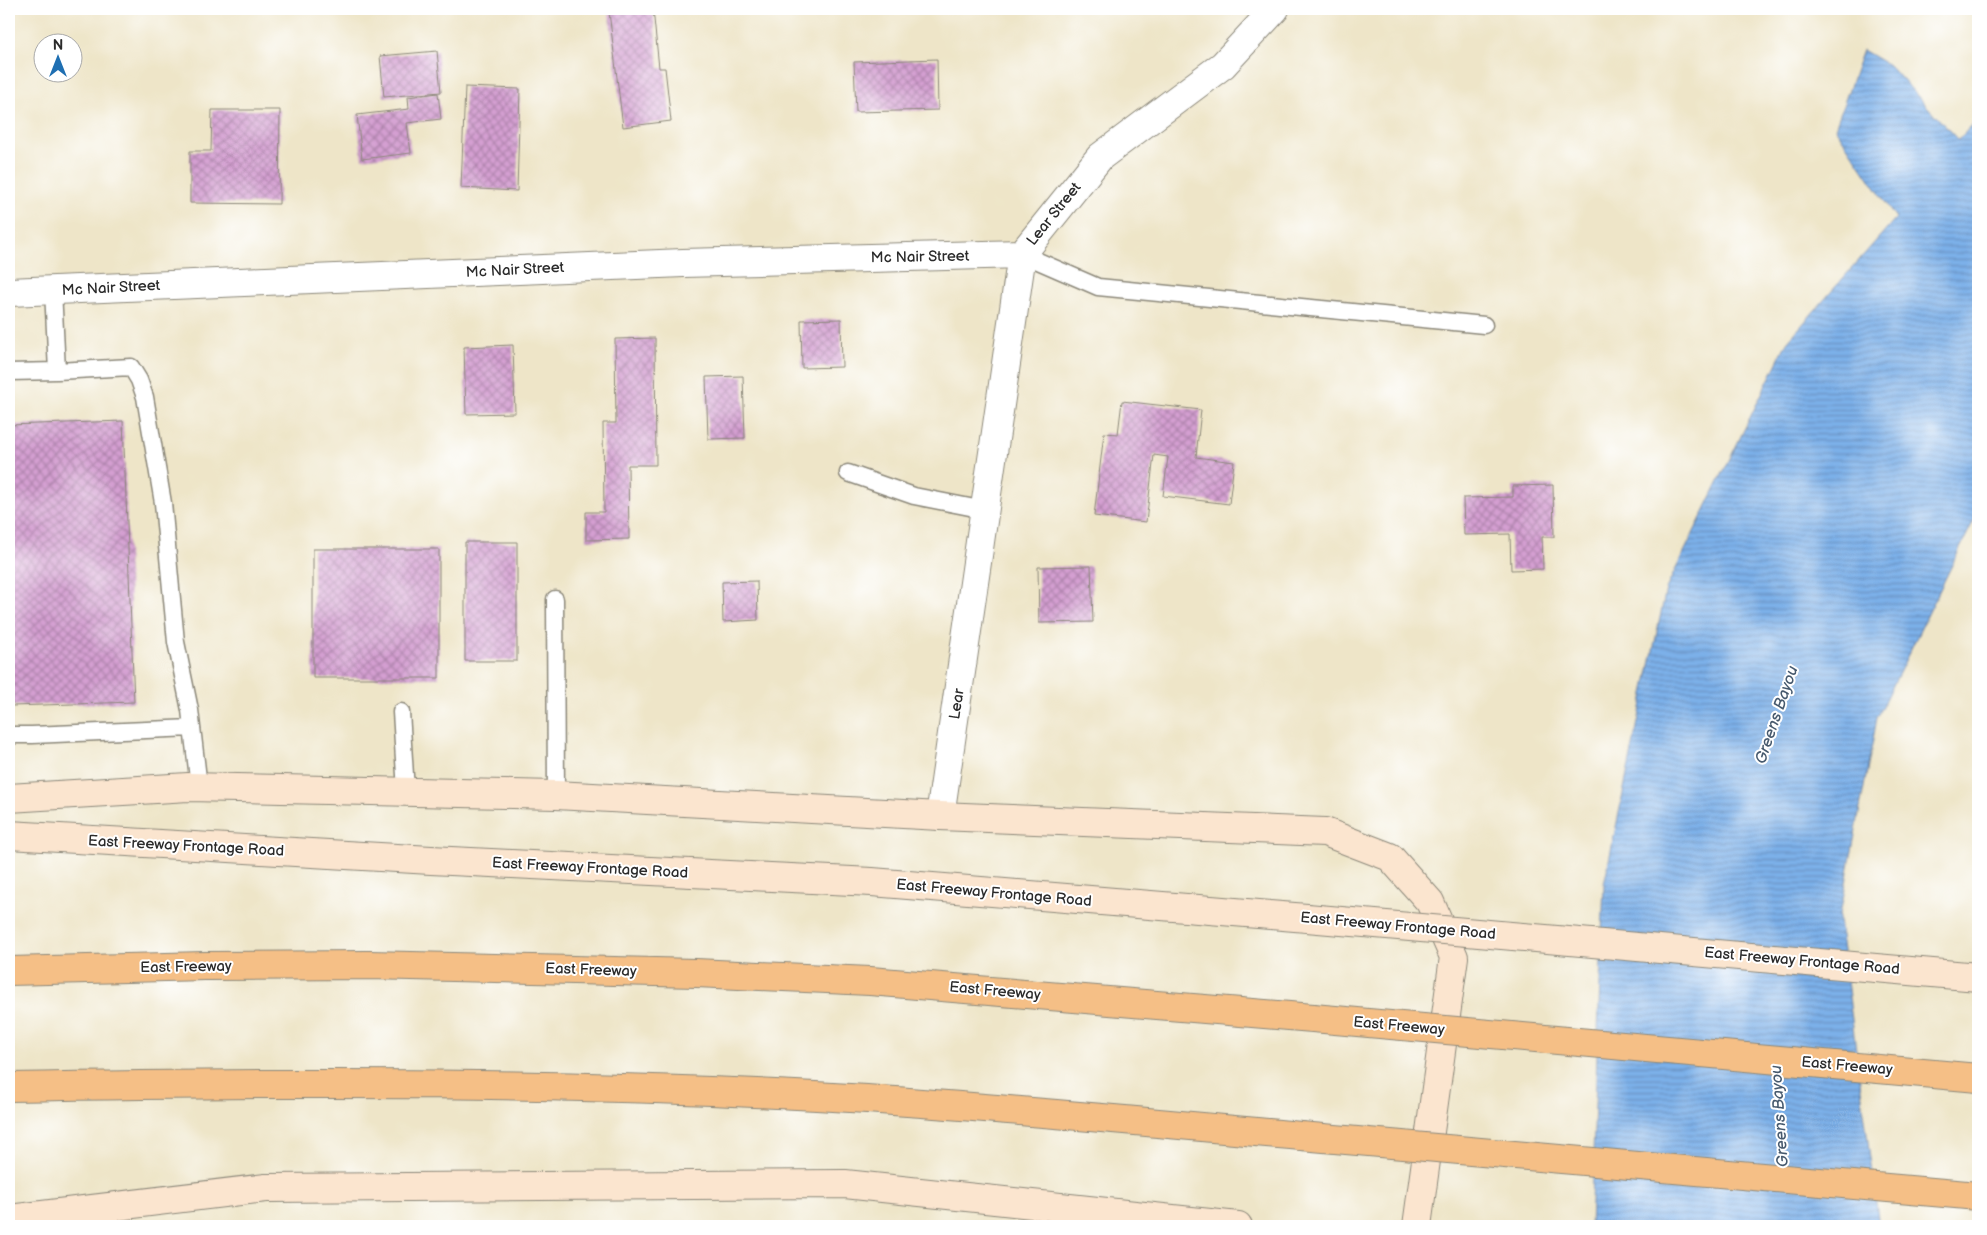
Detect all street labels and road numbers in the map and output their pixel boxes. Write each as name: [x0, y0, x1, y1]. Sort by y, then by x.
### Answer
street label: Lear Street: [1023, 178, 1086, 249]
street label: Mc Nair Street: [871, 247, 970, 267]
street label: Mc Nair Street: [465, 258, 565, 282]
street label: Mc Nair Street: [61, 276, 161, 300]
street label: Lear: [945, 687, 969, 721]
street label: East Freeway Frontage Road: [88, 831, 284, 861]
street label: East Freeway Frontage Road: [492, 853, 688, 883]
street label: East Freeway Frontage Road: [895, 875, 1093, 911]
street label: East Freeway Frontage Road: [1299, 908, 1497, 944]
street label: East Freeway Frontage Road: [1703, 943, 1901, 979]
street label: East Freeway: [140, 957, 232, 977]
street label: East Freeway: [545, 959, 637, 981]
street label: East Freeway: [949, 978, 1042, 1004]
street label: East Freeway: [1353, 1013, 1446, 1039]
street label: East Freeway: [1801, 1053, 1894, 1079]

